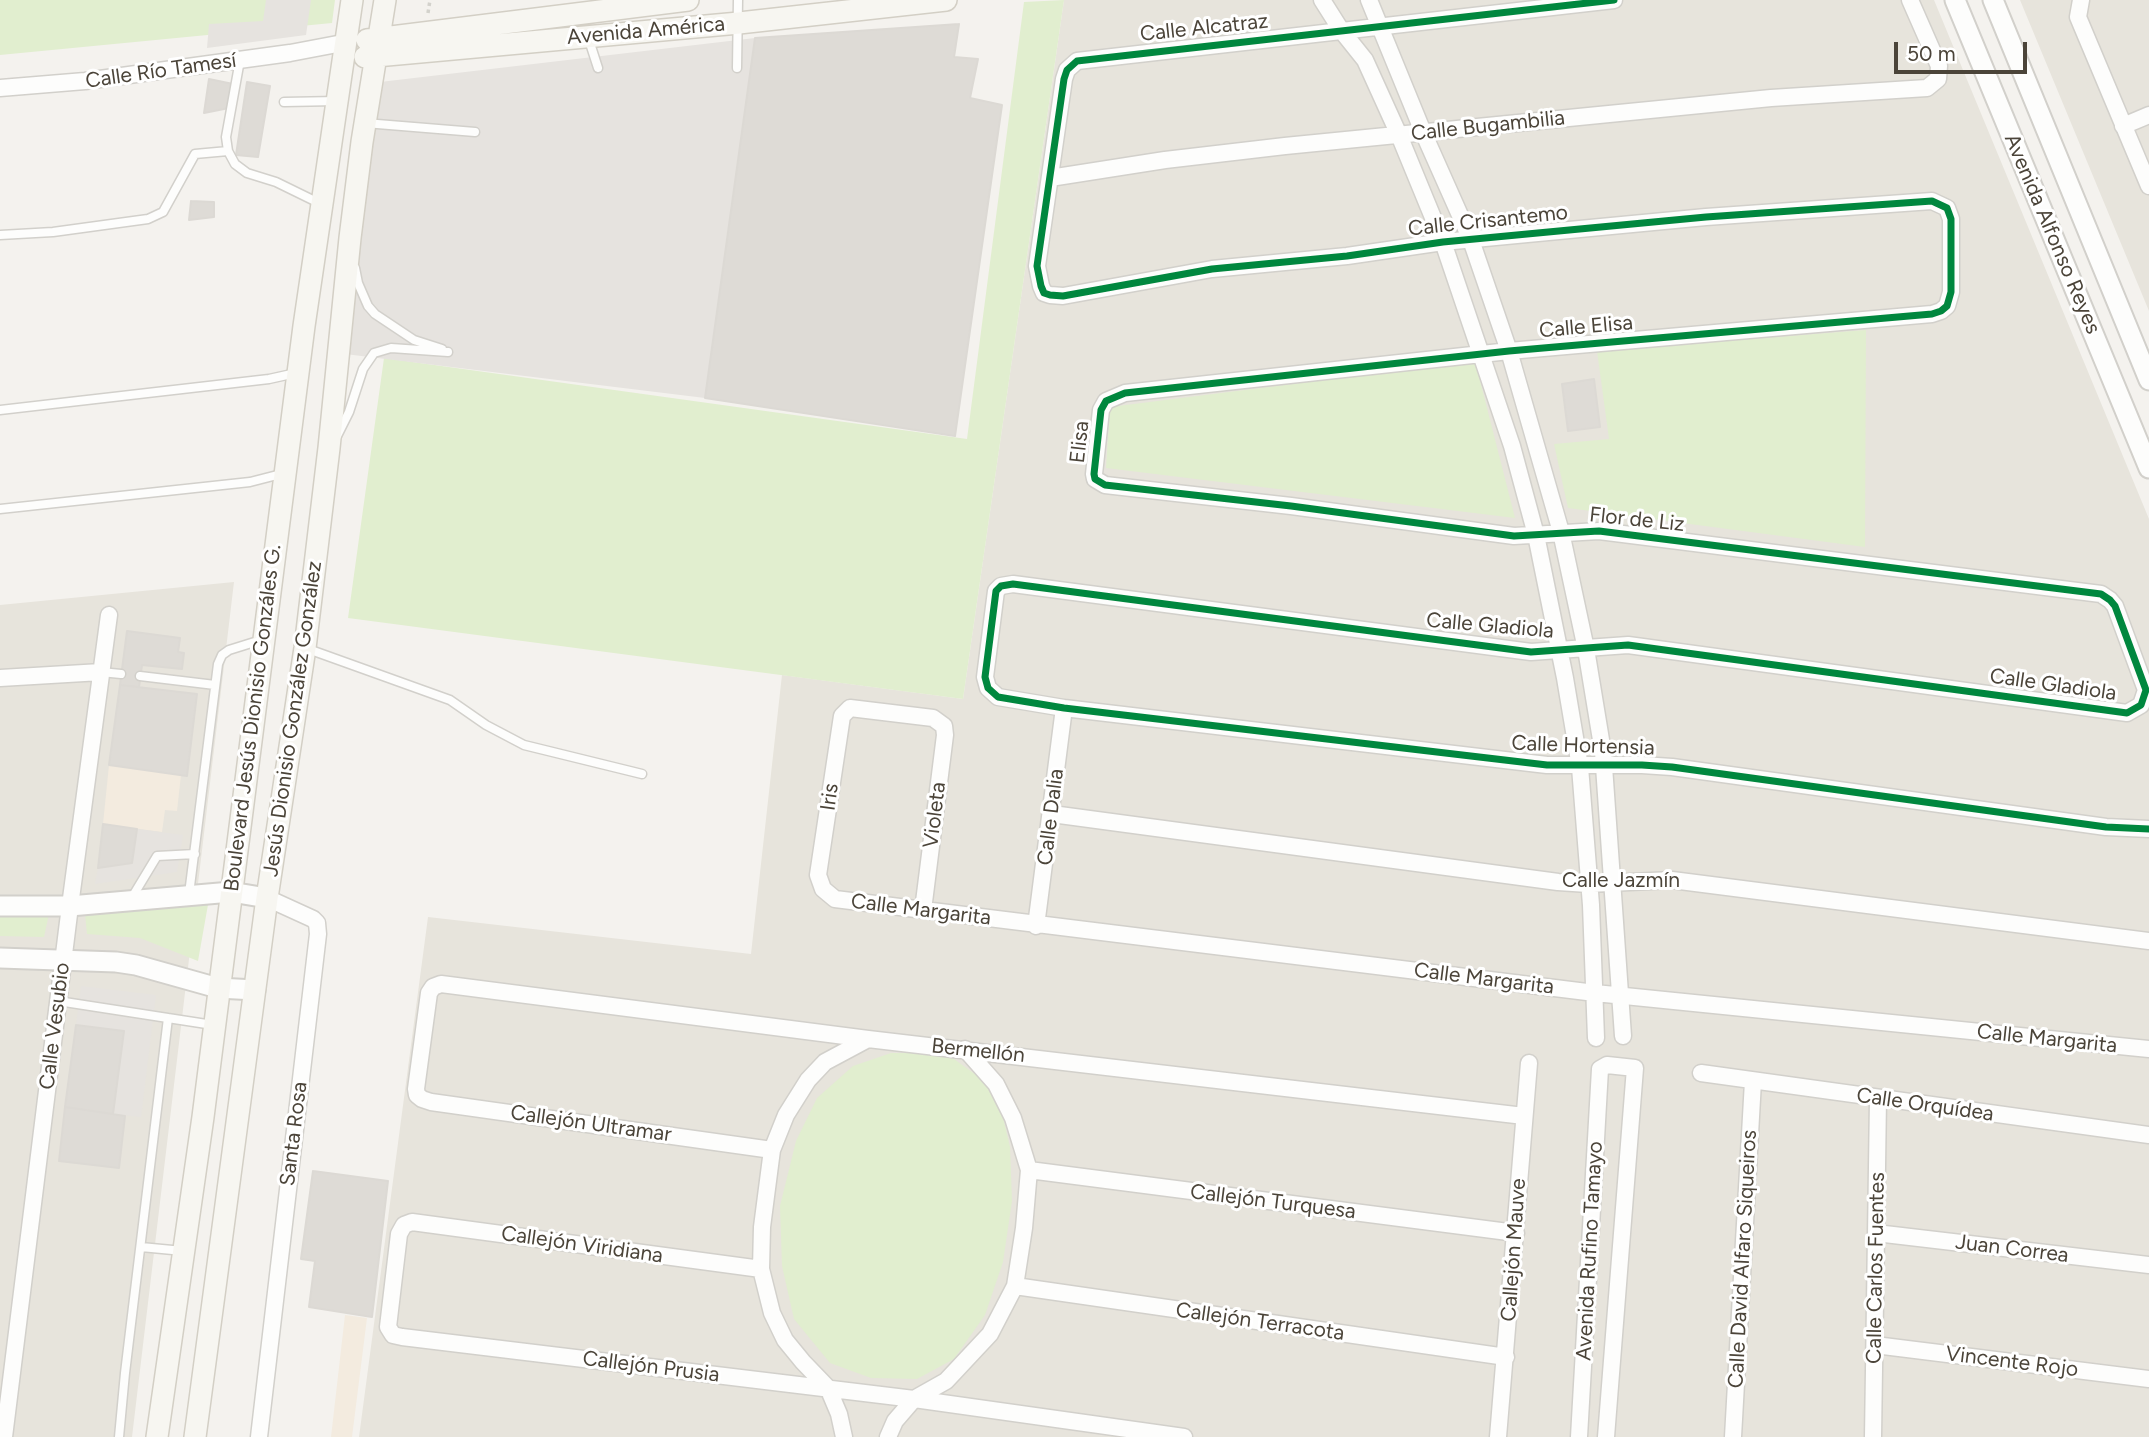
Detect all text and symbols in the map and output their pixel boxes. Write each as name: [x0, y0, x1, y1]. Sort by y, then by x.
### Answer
street label: Calle Alcatraz: [1139, 9, 1269, 47]
street label: Avenida América: [566, 12, 726, 50]
scale bar: [1897, 28, 2030, 72]
text: 50 m: [1907, 41, 1956, 66]
street label: Calle Río Tamesí: [84, 48, 238, 94]
street label: Calle Bugambilia: [1410, 105, 1566, 147]
street label: Avenida Alfonso Reyes: [1998, 130, 2106, 338]
street label: Calle Crisantemo: [1407, 200, 1569, 242]
street label: Calle Elisa: [1538, 310, 1634, 344]
street label: Elisa: [1065, 420, 1095, 464]
street label: Flor de Liz: [1588, 502, 1686, 538]
street label: Boulevard Jesús Dionisio Gonzáles G.: [219, 543, 287, 893]
street label: Jesús Dionisio González González: [258, 560, 328, 878]
street label: Calle Gladiola: [1425, 608, 1555, 644]
street label: Calle Gladiola: [1988, 664, 2118, 706]
street label: Calle Hortensia: [1511, 731, 1655, 761]
street label: Calle Dalia: [1033, 767, 1069, 867]
street label: Violeta: [918, 781, 952, 849]
street label: Iris: [816, 782, 844, 812]
street label: Calle Jazmín: [1562, 868, 1680, 894]
street label: Calle Margarita: [850, 889, 992, 931]
street label: Calle Margarita: [1413, 958, 1555, 1000]
street label: Calle Vesubio: [35, 961, 75, 1091]
street label: Calle Margarita: [1976, 1019, 2118, 1059]
street label: Bermellón: [930, 1034, 1026, 1068]
street label: Santa Rosa: [275, 1080, 313, 1188]
street label: Calle Orquídea: [1855, 1083, 1995, 1127]
street label: Callejón Ultramar: [509, 1100, 673, 1148]
street label: Calle David Alfaro Siqueiros: [1724, 1129, 1762, 1389]
street label: Avenida Rufino Tamayo: [1572, 1141, 1608, 1361]
street label: Calle Carlos Fuentes: [1862, 1172, 1890, 1364]
street label: Callejón Mauve: [1496, 1177, 1532, 1323]
street label: Callejón Turquesa: [1189, 1179, 1357, 1225]
street label: Callejón Viridiana: [500, 1221, 664, 1269]
street label: Juan Correa: [1954, 1230, 2070, 1268]
street label: Callejón Terracota: [1174, 1298, 1346, 1346]
street label: Vincente Rojo: [1944, 1341, 2080, 1383]
street label: Callejón Prusia: [581, 1346, 721, 1388]

